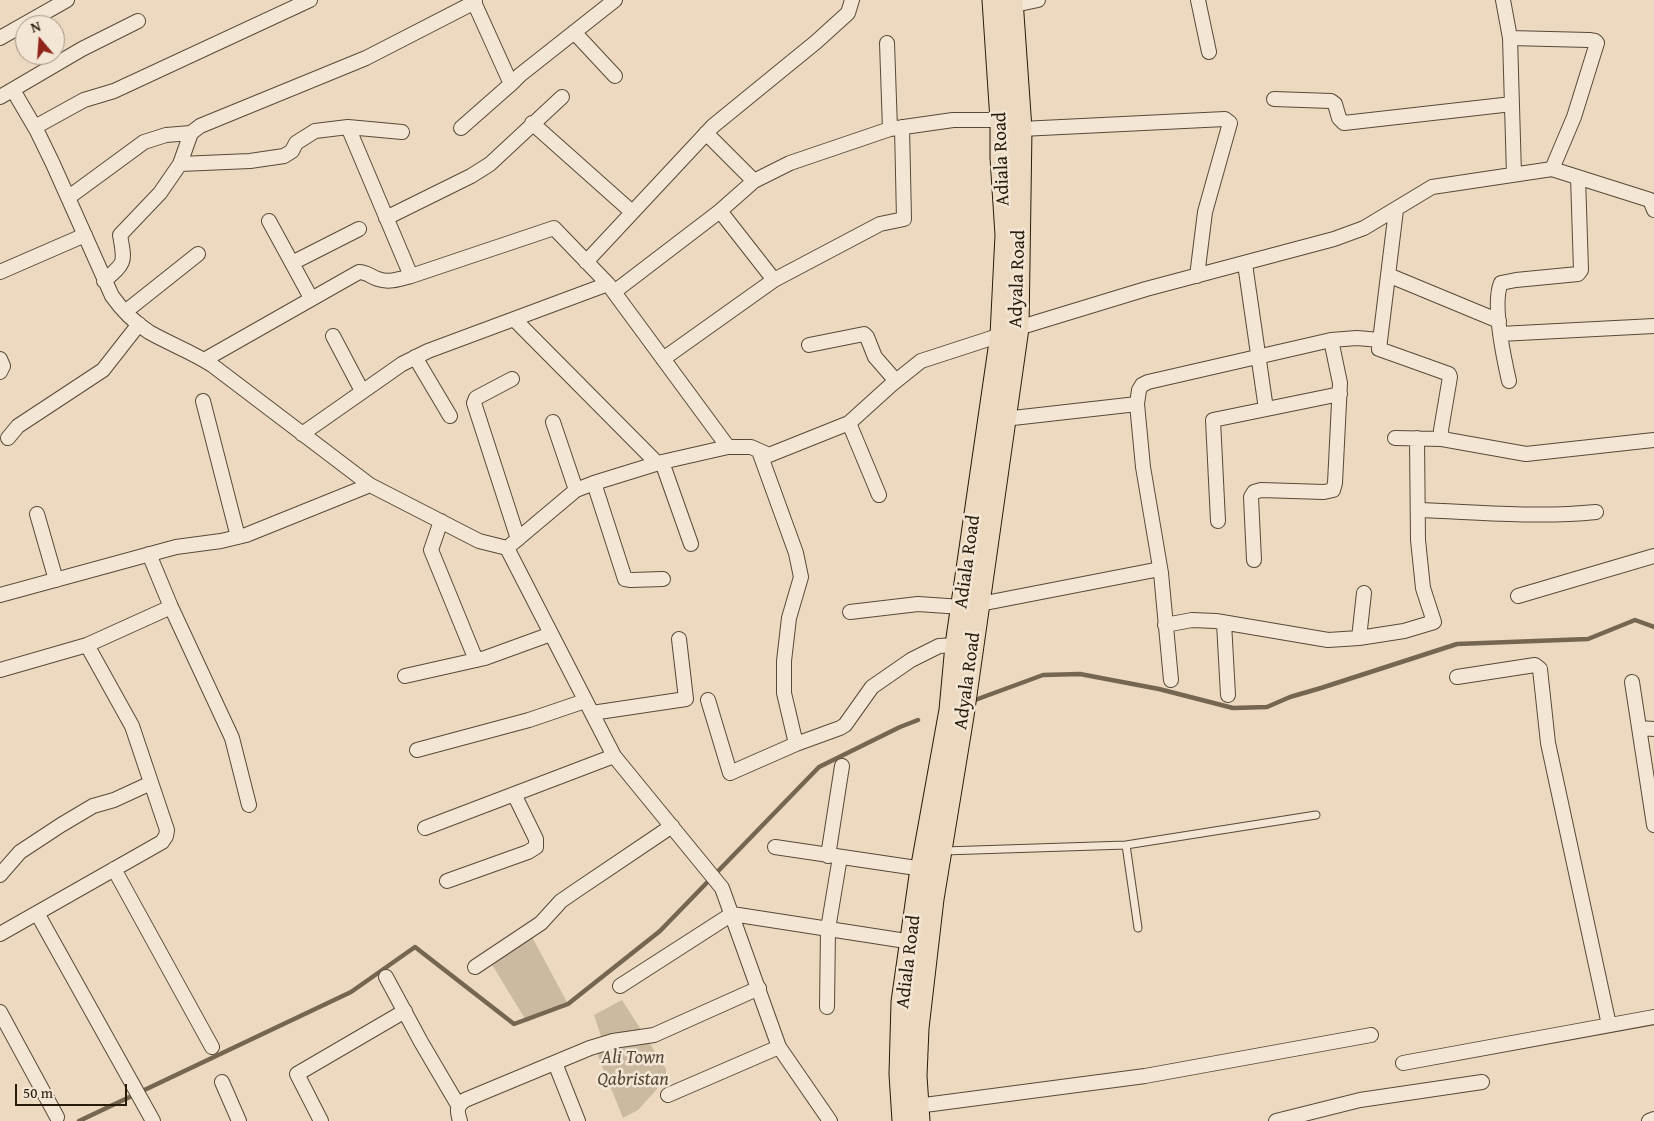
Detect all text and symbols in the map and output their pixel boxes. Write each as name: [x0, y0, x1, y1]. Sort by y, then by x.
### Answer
north arrow: [15, 15, 65, 65]
text: N: [28, 16, 43, 38]
street label: Adiala Road: [989, 112, 1015, 206]
street label: Adyala Road: [1005, 230, 1031, 328]
street label: Adiala Road: [950, 514, 986, 610]
street label: Adyala Road: [950, 631, 986, 731]
street label: Adiala Road: [892, 914, 926, 1010]
park label: Ali Town Qabristan: [597, 1047, 669, 1091]
scale bar: [18, 1074, 130, 1106]
text: 50 m: [23, 1082, 53, 1103]

